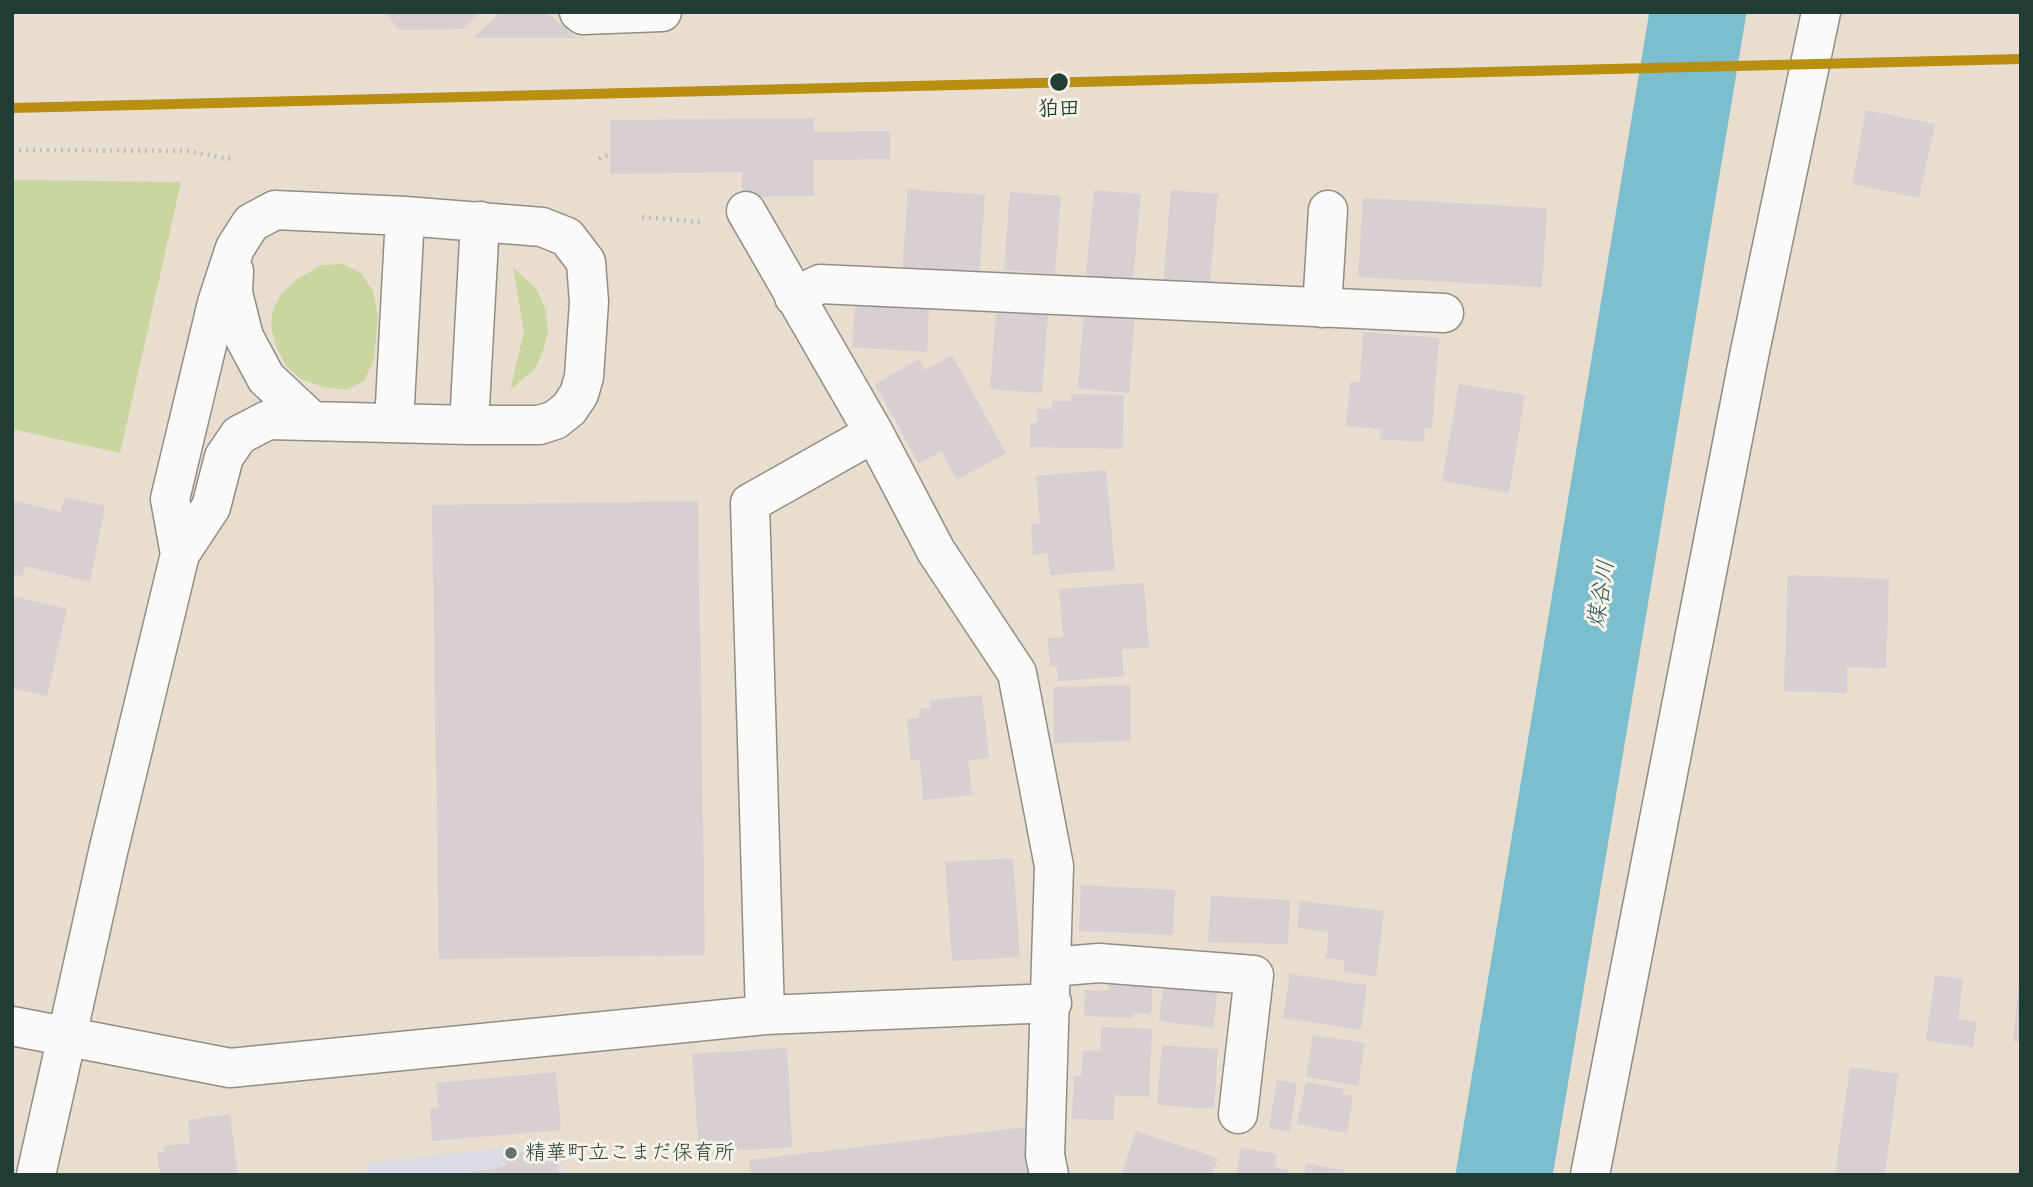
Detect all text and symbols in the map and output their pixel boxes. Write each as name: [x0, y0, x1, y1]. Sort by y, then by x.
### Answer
marker: 狛田: [1048, 71, 1070, 93]
place label: 狛田: [1038, 96, 1080, 122]
water label: 煤谷川: [1582, 558, 1620, 630]
place label: 精華町立こまだ保育所: [525, 1140, 735, 1166]
marker: 精華町立こまだ保育所: [503, 1145, 519, 1161]

